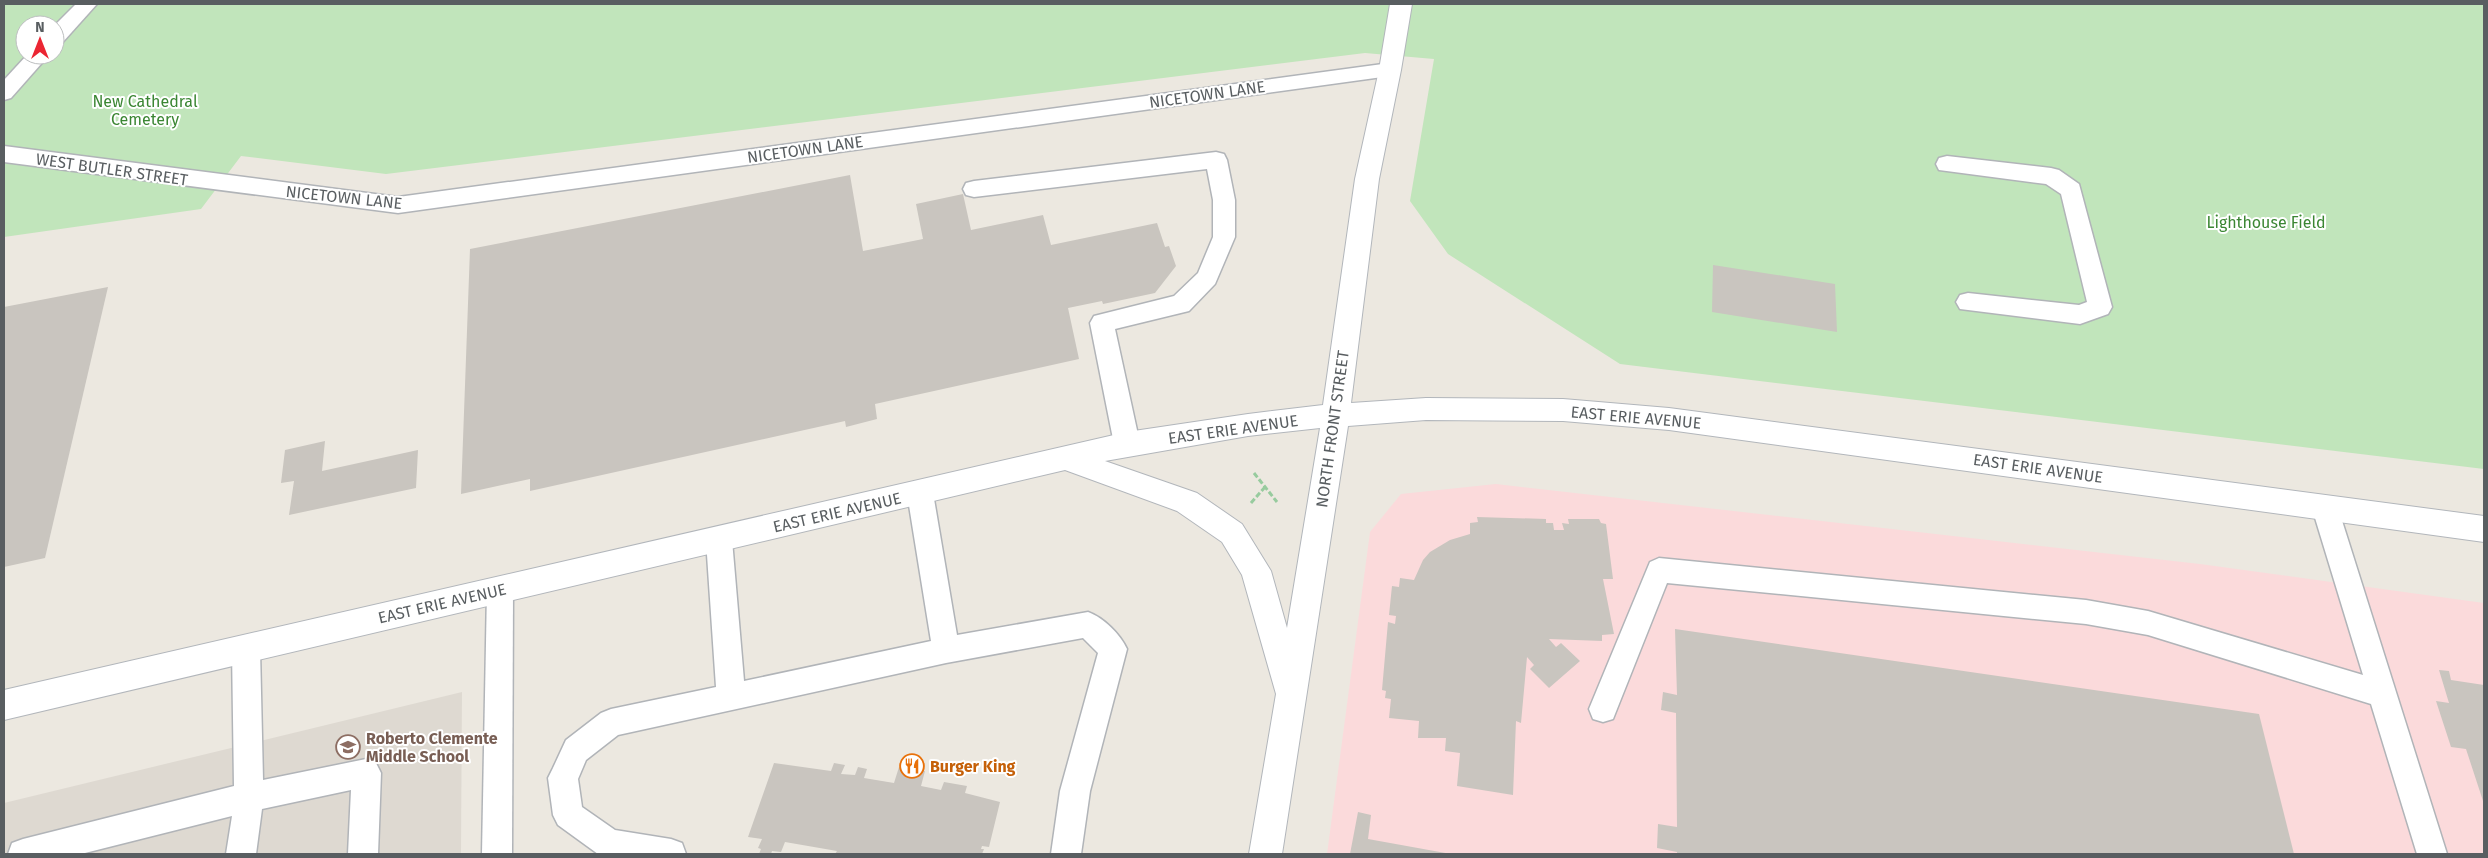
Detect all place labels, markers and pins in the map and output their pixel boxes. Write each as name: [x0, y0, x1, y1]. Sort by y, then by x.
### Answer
place label: Roberto Clemente Middle School: [366, 729, 498, 766]
school or university icon: Roberto Clemente Middle School: [335, 734, 361, 760]
restaurant icon: Burger King: [899, 753, 925, 779]
place label: Burger King: [930, 757, 1016, 776]

